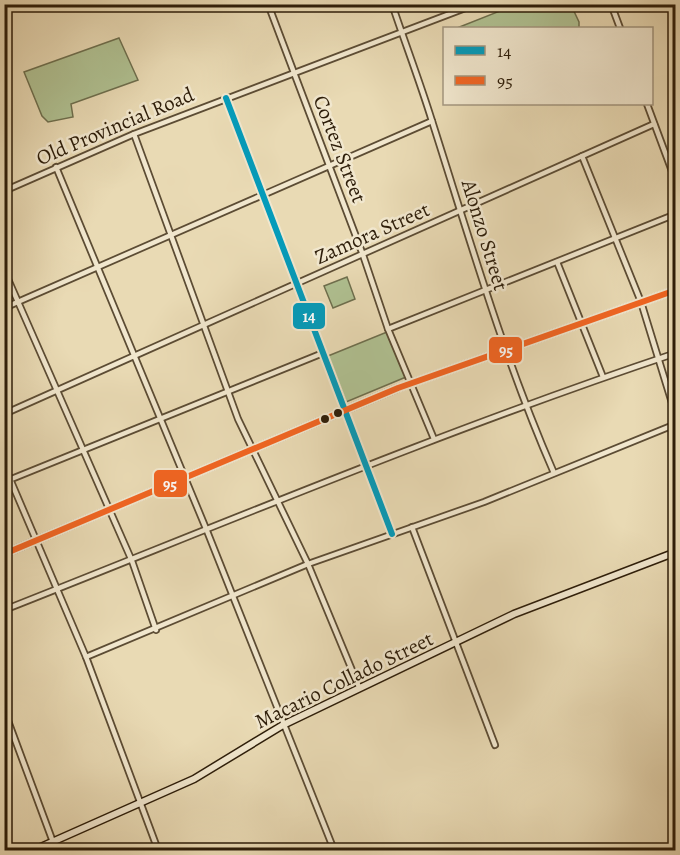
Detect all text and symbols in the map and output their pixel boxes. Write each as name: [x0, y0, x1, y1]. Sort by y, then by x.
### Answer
legend: [443, 27, 653, 105]
text: 14: [497, 39, 511, 63]
text: 95: [497, 69, 513, 93]
street label: Old Provincial Road: [32, 80, 199, 172]
street label: Cortez Street: [307, 91, 373, 207]
street label: Alonzo Street: [455, 175, 515, 294]
street label: Zamora Street: [310, 195, 434, 271]
line badge: 14: [292, 302, 326, 330]
text: 14: [302, 306, 316, 328]
line badge: 95: [488, 336, 523, 364]
text: 95: [499, 340, 513, 362]
unlabelled marker: [332, 407, 344, 419]
unlabelled marker: [319, 413, 331, 425]
line badge: 95: [153, 469, 188, 498]
text: 95: [163, 474, 177, 496]
street label: Macario Collado Street: [250, 625, 438, 735]

